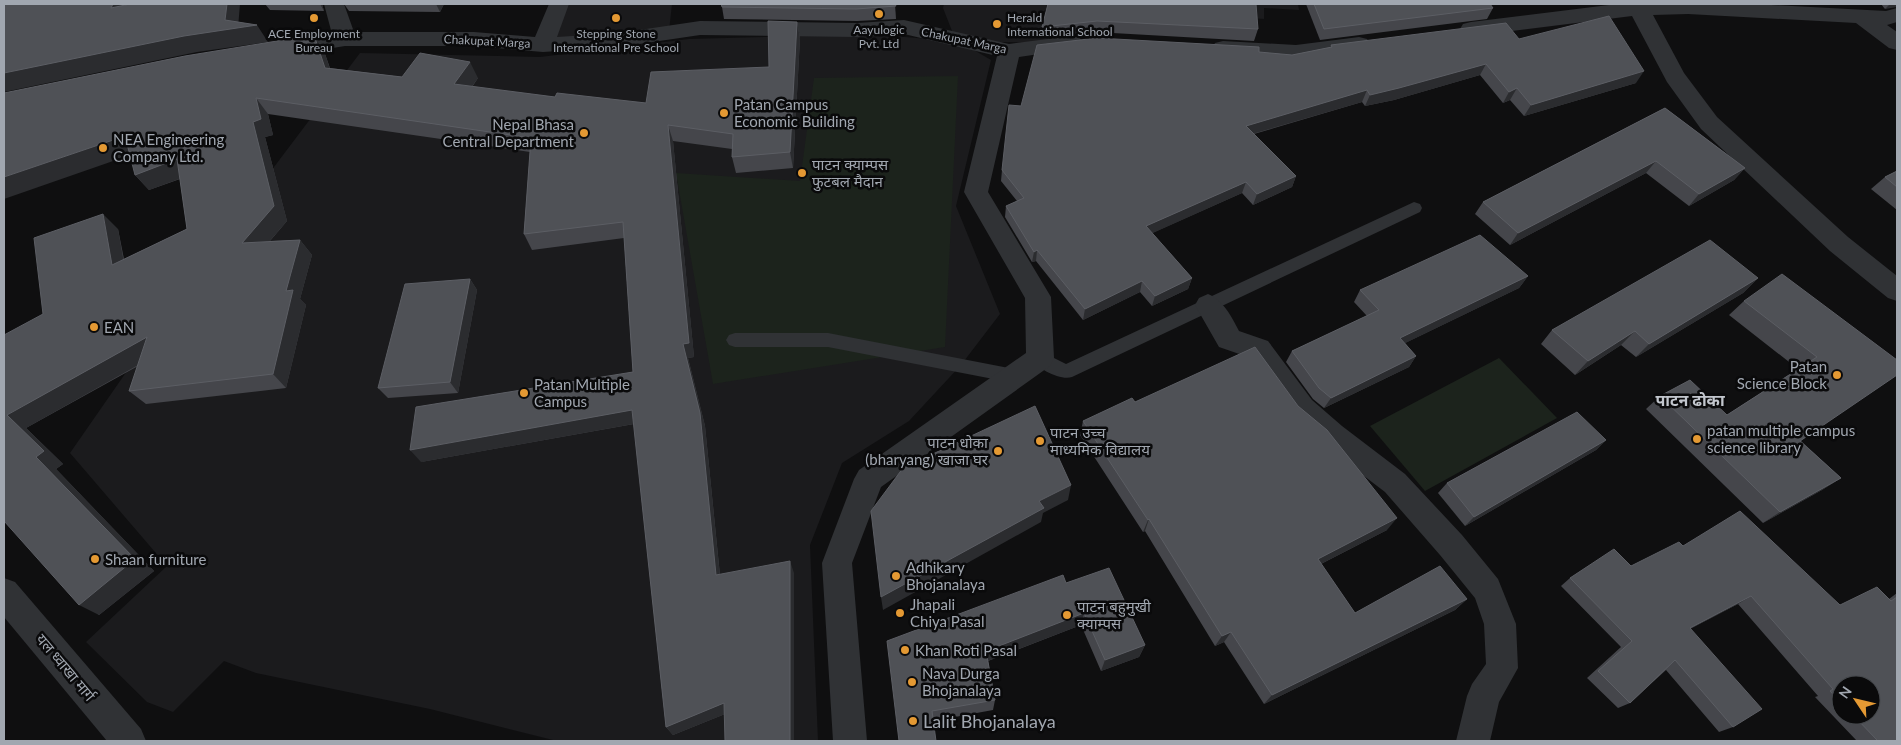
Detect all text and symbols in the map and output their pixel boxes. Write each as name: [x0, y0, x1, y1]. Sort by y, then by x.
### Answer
marker: Aayulogic Pvt. Ltd: [873, 8, 885, 20]
place label: Herald International School: [1007, 10, 1113, 39]
marker: ACE Employment Bureau: [308, 12, 320, 24]
marker: Stepping Stone International Pre School: [610, 12, 622, 24]
marker: Herald International School: [991, 18, 1003, 30]
place label: Aayulogic Pvt. Ltd: [853, 22, 905, 51]
street label: Chakupat Marga: [920, 24, 1008, 56]
place label: ACE Employment Bureau: [268, 26, 361, 55]
place label: Stepping Stone International Pre School: [553, 26, 679, 55]
street label: Chakupat Marga: [443, 31, 531, 51]
place label: Patan Campus Economic Building: [734, 95, 855, 130]
marker: Patan Campus Economic Building: [718, 107, 730, 119]
place label: Nepal Bhasa Central Department: [443, 115, 575, 150]
marker: Nepal Bhasa Central Department: [578, 127, 590, 139]
place label: NEA Engineering Company Ltd.: [113, 130, 224, 165]
marker: NEA Engineering Company Ltd.: [97, 142, 109, 154]
place label: पाटन क्याम्पस फुटबल मैदान: [812, 155, 889, 192]
marker: पाटन क्याम्पस फुटबल मैदान: [796, 167, 808, 179]
place label: EAN: [104, 318, 134, 336]
marker: EAN: [88, 321, 100, 333]
place label: Patan Science Block: [1737, 357, 1827, 392]
marker: Patan Science Block: [1831, 369, 1843, 381]
place label: Patan Multiple Campus: [534, 375, 630, 410]
marker: Patan Multiple Campus: [518, 387, 530, 399]
district label: पाटन ढोका: [1655, 390, 1725, 409]
place label: patan multiple campus science library: [1707, 421, 1855, 456]
place label: पाटन उच्च माध्यमिक विद्यालय: [1050, 423, 1150, 458]
place label: पाटन धोका (bharyang) खाजा घर: [865, 433, 989, 468]
marker: patan multiple campus science library: [1691, 433, 1703, 445]
marker: पाटन उच्च माध्यमिक विद्यालय: [1034, 435, 1046, 447]
marker: पाटन धोका (bharyang) खाजा घर: [992, 445, 1004, 457]
place label: Shaan furniture: [105, 550, 206, 568]
marker: Shaan furniture: [89, 553, 101, 565]
place label: Adhikary Bhojanalaya: [906, 558, 985, 593]
marker: Adhikary Bhojanalaya: [890, 570, 902, 582]
place label: Jhapali Chiya Pasal: [910, 595, 985, 630]
place label: पाटन बहुमुखी क्याम्पस: [1077, 597, 1152, 632]
marker: Jhapali Chiya Pasal: [894, 607, 906, 619]
marker: पाटन बहुमुखी क्याम्पस: [1061, 609, 1073, 621]
street label: यल ध्वाखा मार्ग: [33, 630, 100, 705]
place label: Khan Roti Pasal: [915, 641, 1017, 659]
marker: Khan Roti Pasal: [899, 644, 911, 656]
place label: Nava Durga Bhojanalaya: [922, 664, 1001, 699]
north arrow: [1831, 675, 1881, 725]
marker: Nava Durga Bhojanalaya: [906, 676, 918, 688]
text: N: [1835, 683, 1855, 702]
place label: Lalit Bhojanalaya: [923, 710, 1056, 732]
marker: Lalit Bhojanalaya: [907, 715, 919, 727]

